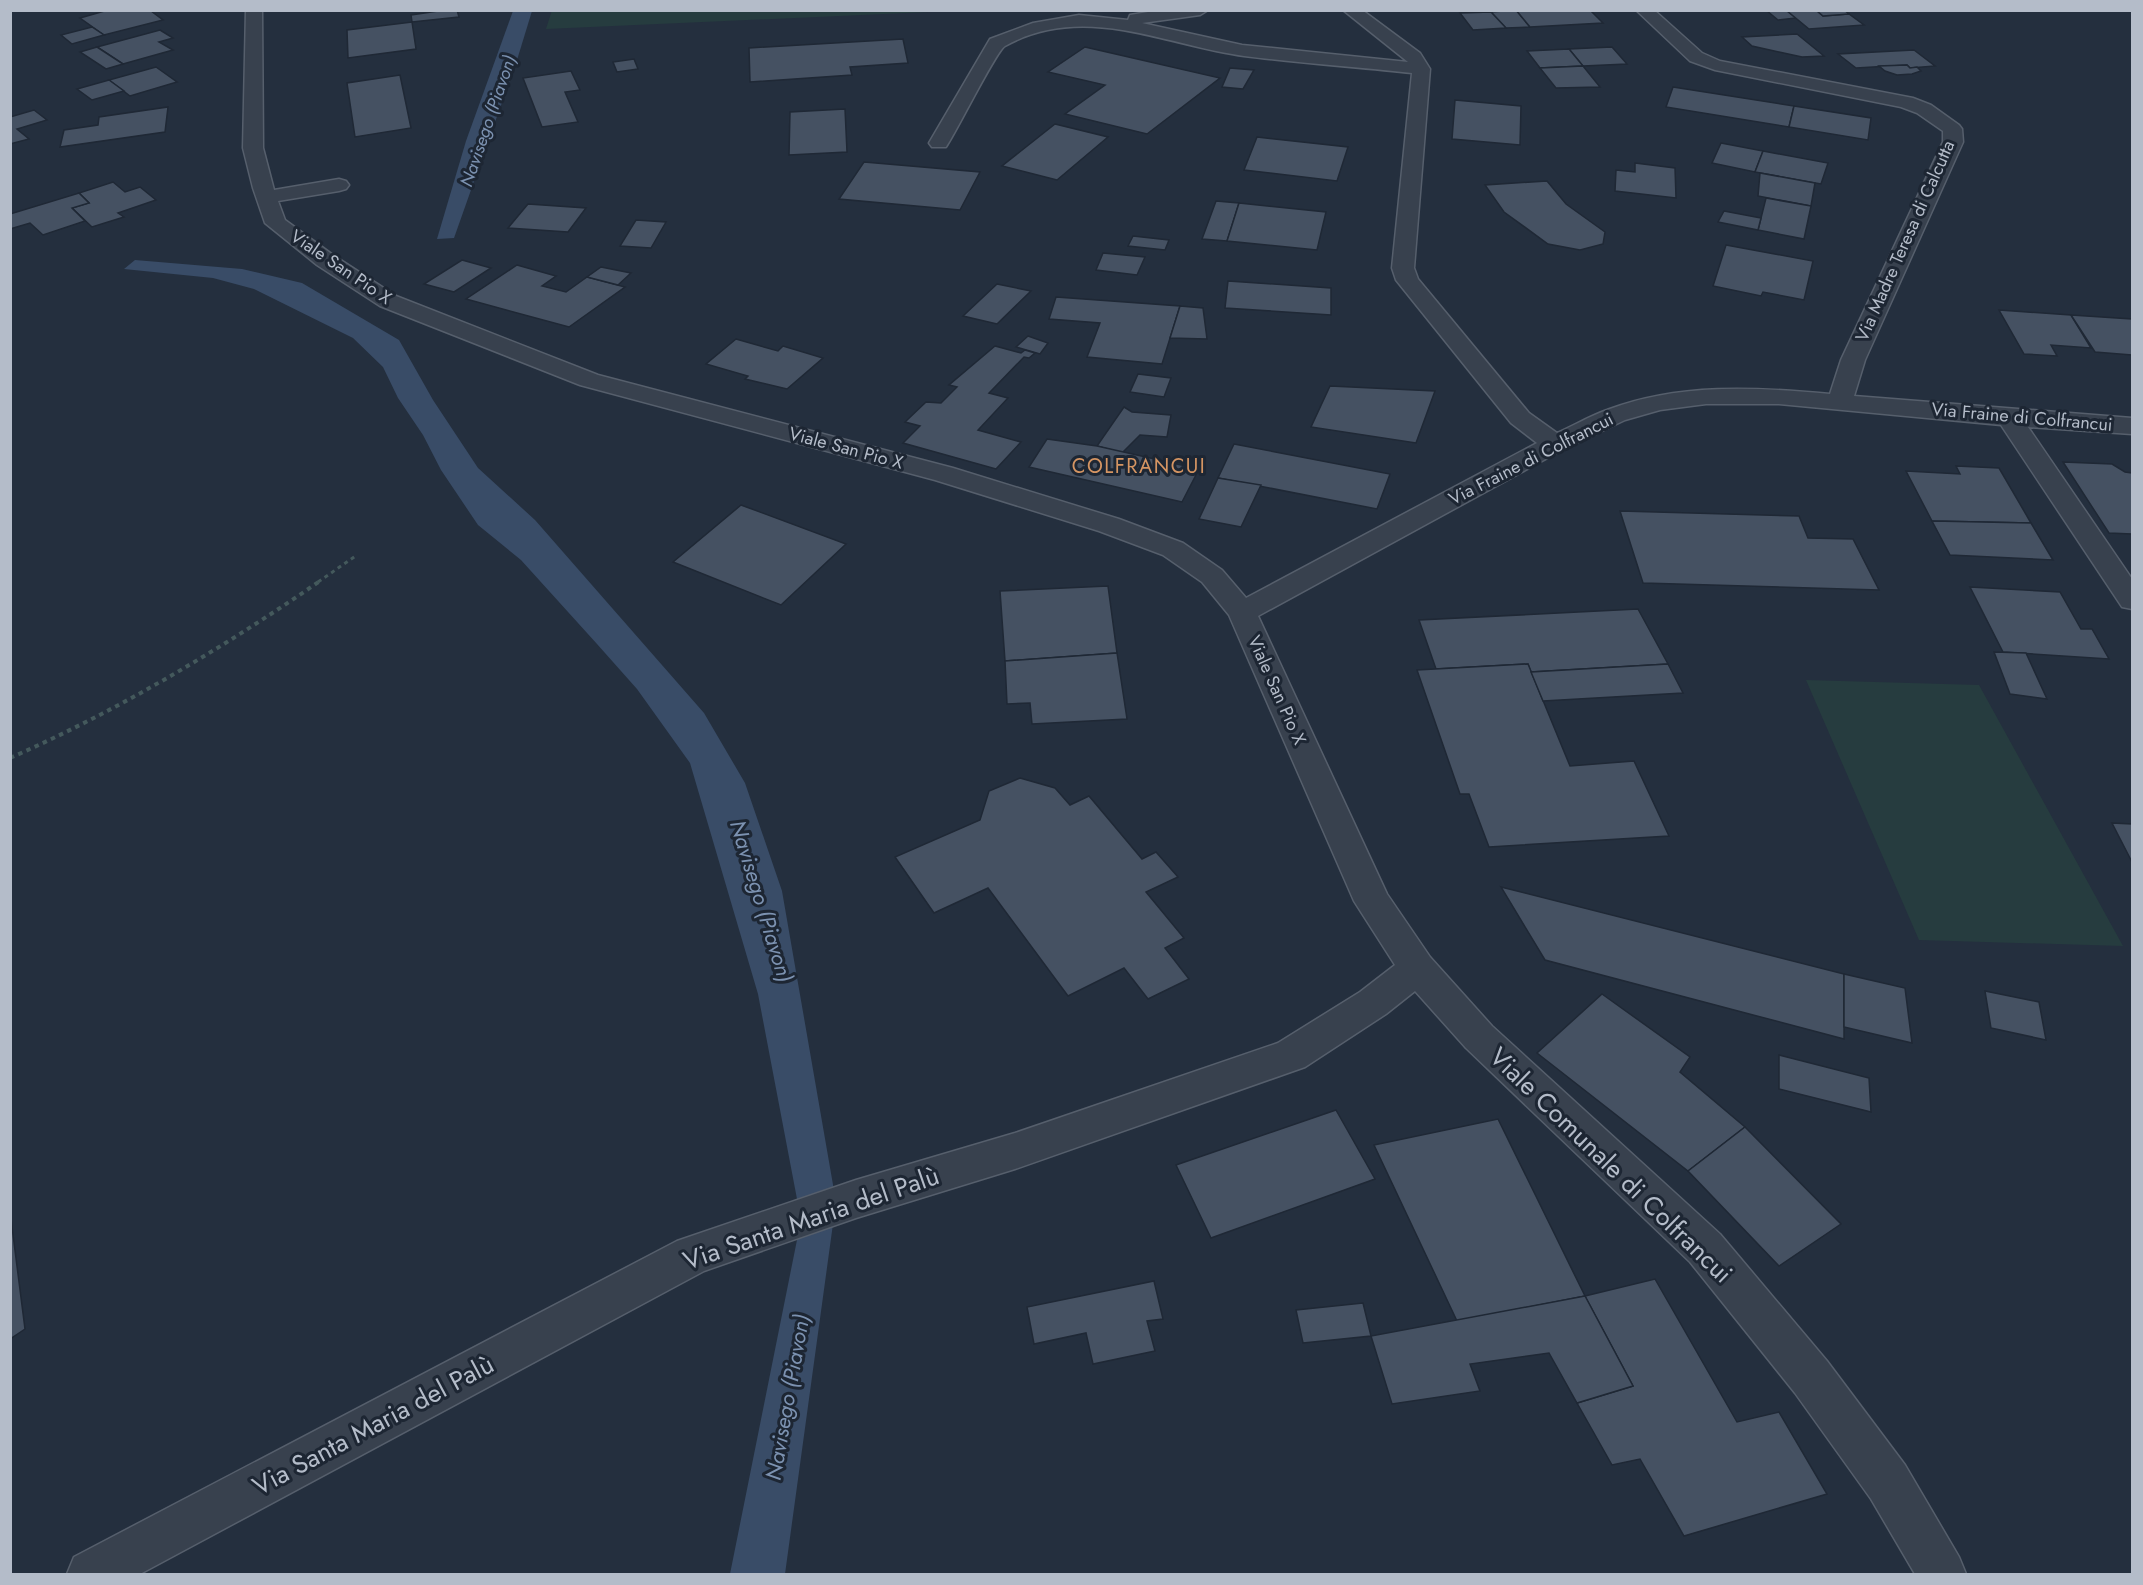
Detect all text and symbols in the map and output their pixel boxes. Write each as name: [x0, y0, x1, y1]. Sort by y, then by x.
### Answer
water label: Navisego (Piavon): [453, 52, 523, 190]
street label: Via Madre Teresa di Calcutta: [1849, 136, 1961, 346]
street label: Viale San Pio X: [285, 223, 397, 311]
street label: Via Fraine di Colfrancui: [1930, 396, 2114, 438]
street label: Via Fraine di Colfrancui: [1444, 406, 1618, 512]
street label: Viale San Pio X: [786, 420, 906, 476]
district label: COLFRANCUI: [1072, 452, 1206, 481]
street label: Viale San Pio X: [1241, 631, 1313, 749]
water label: Navisego (Piavon): [722, 816, 802, 986]
street label: Viale Comunale di Colfrancui: [1481, 1038, 1741, 1292]
street label: Via Santa Maria del Palù: [678, 1156, 944, 1280]
water label: Navisego (Piavon): [757, 1311, 817, 1483]
street label: Via Santa Maria del Palù: [246, 1345, 500, 1505]

